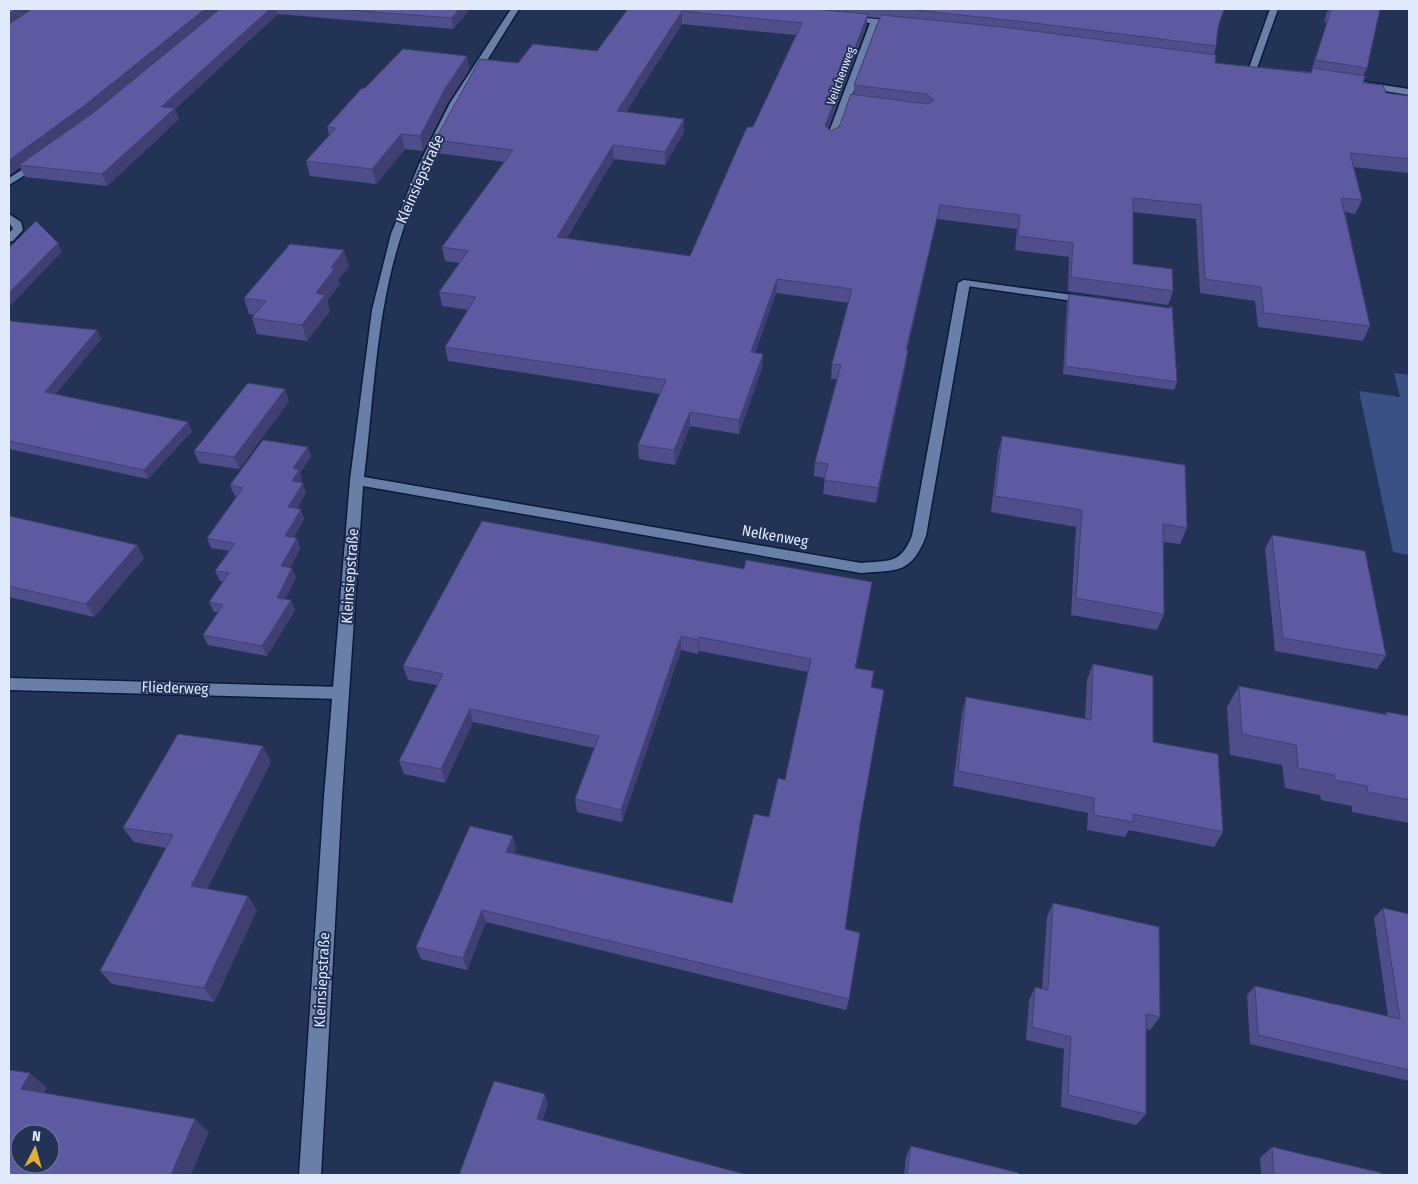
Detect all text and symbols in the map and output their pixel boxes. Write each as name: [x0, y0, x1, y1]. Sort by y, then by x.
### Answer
street label: Veilchenweg: [824, 45, 858, 107]
street label: Kleinsiepstraße: [392, 132, 448, 226]
street label: Nelkenweg: [740, 521, 810, 551]
street label: Kleinsiepstraße: [338, 528, 362, 624]
street label: Fliederweg: [141, 678, 209, 698]
street label: Kleinsiepstraße: [311, 932, 333, 1028]
north arrow: [10, 1124, 60, 1174]
text: N: [31, 1128, 41, 1145]

